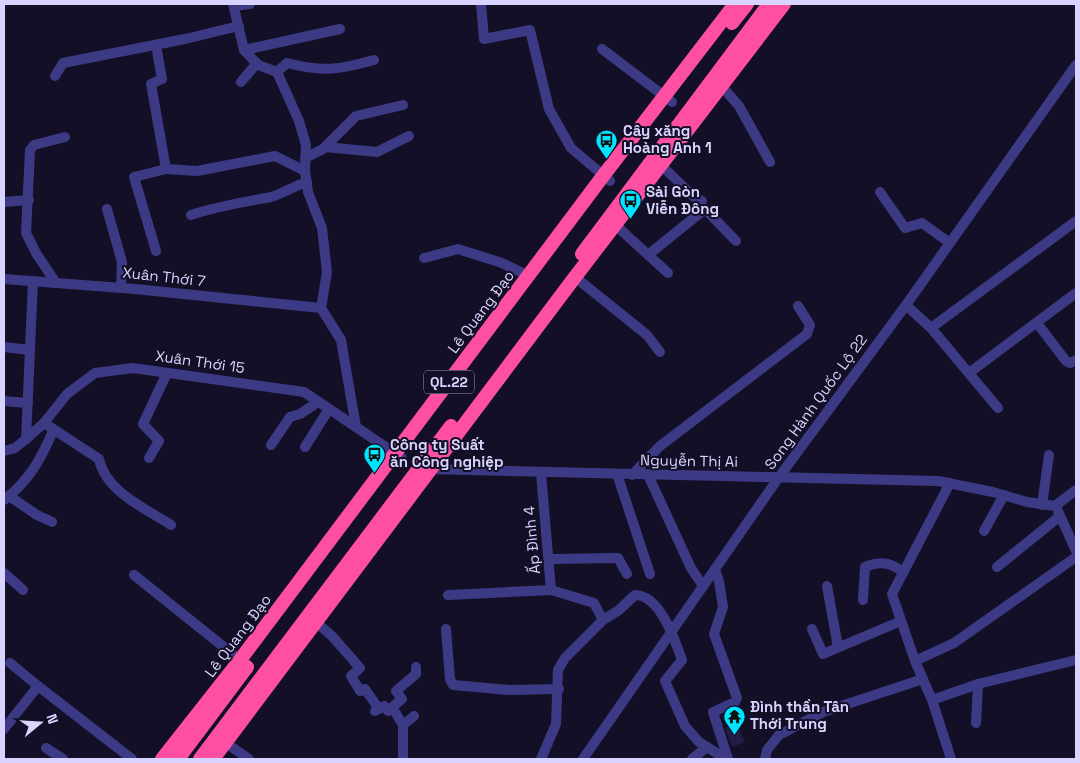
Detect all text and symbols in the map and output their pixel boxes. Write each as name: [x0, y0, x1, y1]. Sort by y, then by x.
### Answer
place label: Cây xăng Hoàng Anh 1: [623, 121, 712, 157]
bus stop icon: Cây xăng Hoàng Anh 1: [595, 128, 619, 159]
place label: Sài Gòn Viễn Đông: [646, 182, 719, 218]
bus stop icon: Sài Gòn Viễn Đông: [618, 189, 642, 220]
street label: Xuân Thới 7: [122, 263, 206, 290]
street label: Lê Quang Đạo: [443, 266, 518, 357]
street label: Song Hành Quốc Lộ 22: [760, 330, 871, 473]
street label: Xuân Thới 15: [154, 346, 246, 377]
road number: QL.22: [424, 371, 474, 394]
place label: Công ty Suất ăn Công nghiệp: [390, 435, 503, 471]
bus stop icon: Công ty Suất ăn Công nghiệp: [362, 442, 386, 473]
street label: Nguyễn Thị Ai: [640, 450, 738, 471]
street label: Ấp Đình 4: [518, 505, 544, 575]
street label: Lê Quang Đạo: [200, 590, 275, 681]
place label: Đình thần Tân Thới Trung: [750, 697, 849, 733]
north arrow: [15, 698, 65, 748]
temple icon: Đình thần Tân Thới Trung: [722, 704, 746, 735]
text: N: [42, 712, 62, 726]

